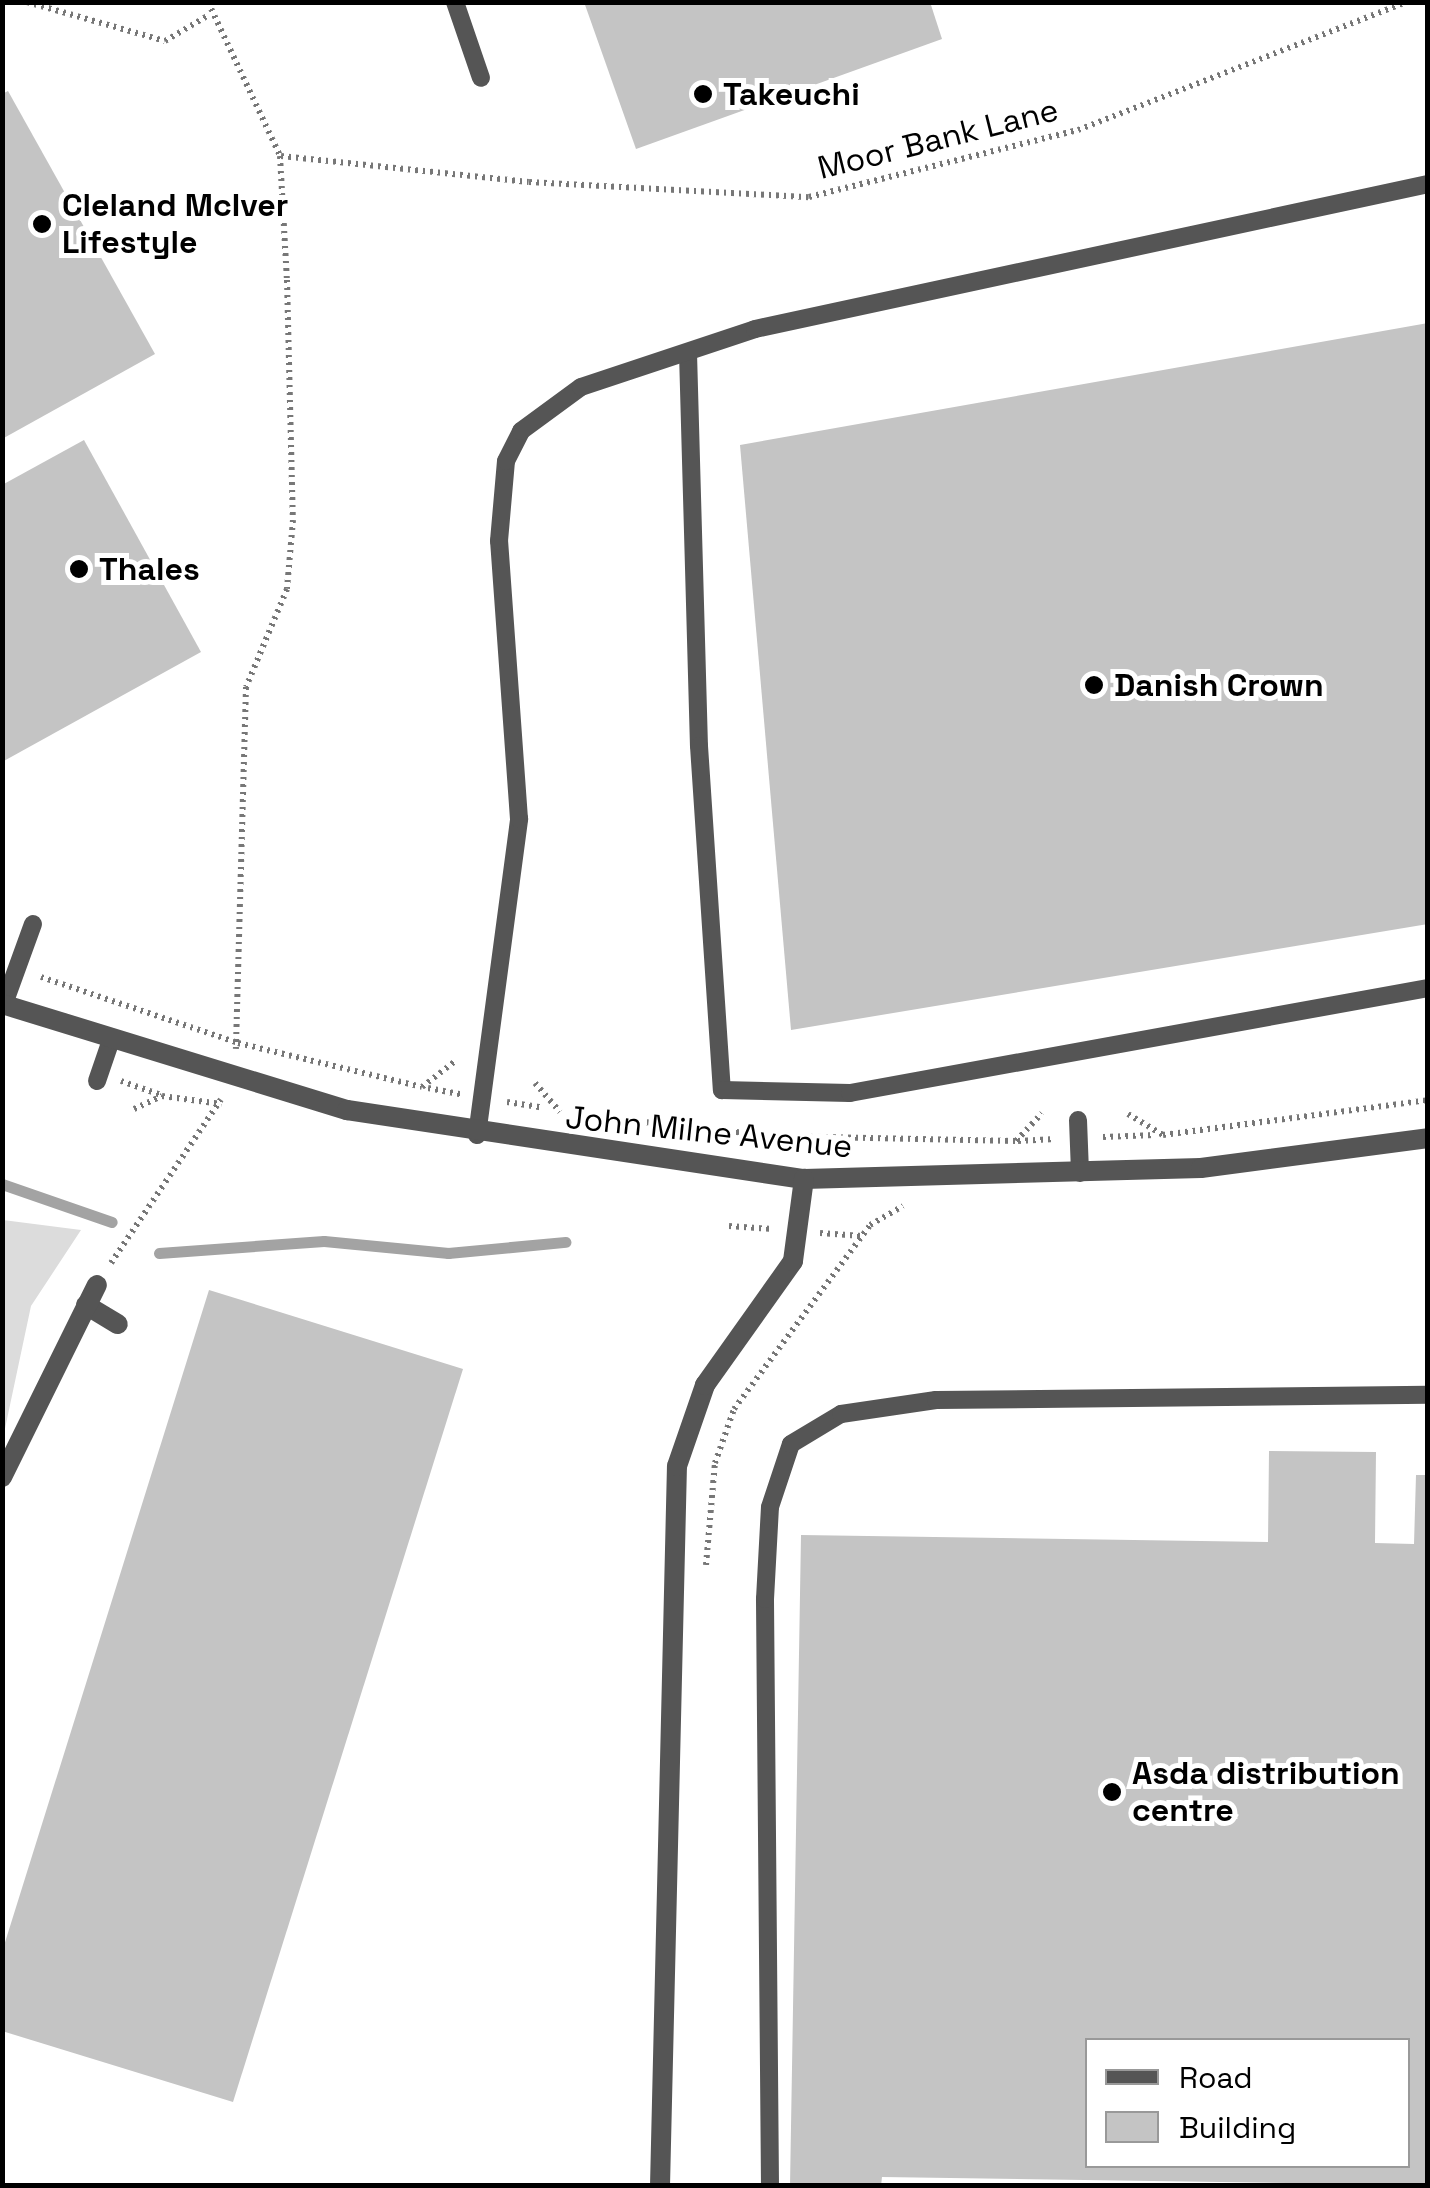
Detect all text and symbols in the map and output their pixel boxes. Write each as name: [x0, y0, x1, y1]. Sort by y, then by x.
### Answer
place label: Takeuchi: [723, 75, 860, 113]
marker: Takeuchi: [692, 83, 714, 105]
street label: Moor Bank Lane: [814, 91, 1062, 187]
place label: Cleland McIver Lifestyle: [62, 187, 288, 262]
marker: Cleland McIver Lifestyle: [31, 213, 53, 235]
place label: Thales: [99, 550, 200, 588]
marker: Thales: [68, 558, 90, 580]
place label: Danish Crown: [1114, 666, 1324, 704]
marker: Danish Crown: [1083, 674, 1105, 696]
street label: John Milne Avenue: [564, 1098, 854, 1166]
place label: Asda distribution centre: [1132, 1755, 1400, 1830]
marker: Asda distribution centre: [1101, 1781, 1123, 1803]
legend: [1085, 2038, 1410, 2168]
text: Road: [1179, 2058, 1253, 2097]
text: Building: [1179, 2108, 1296, 2147]

